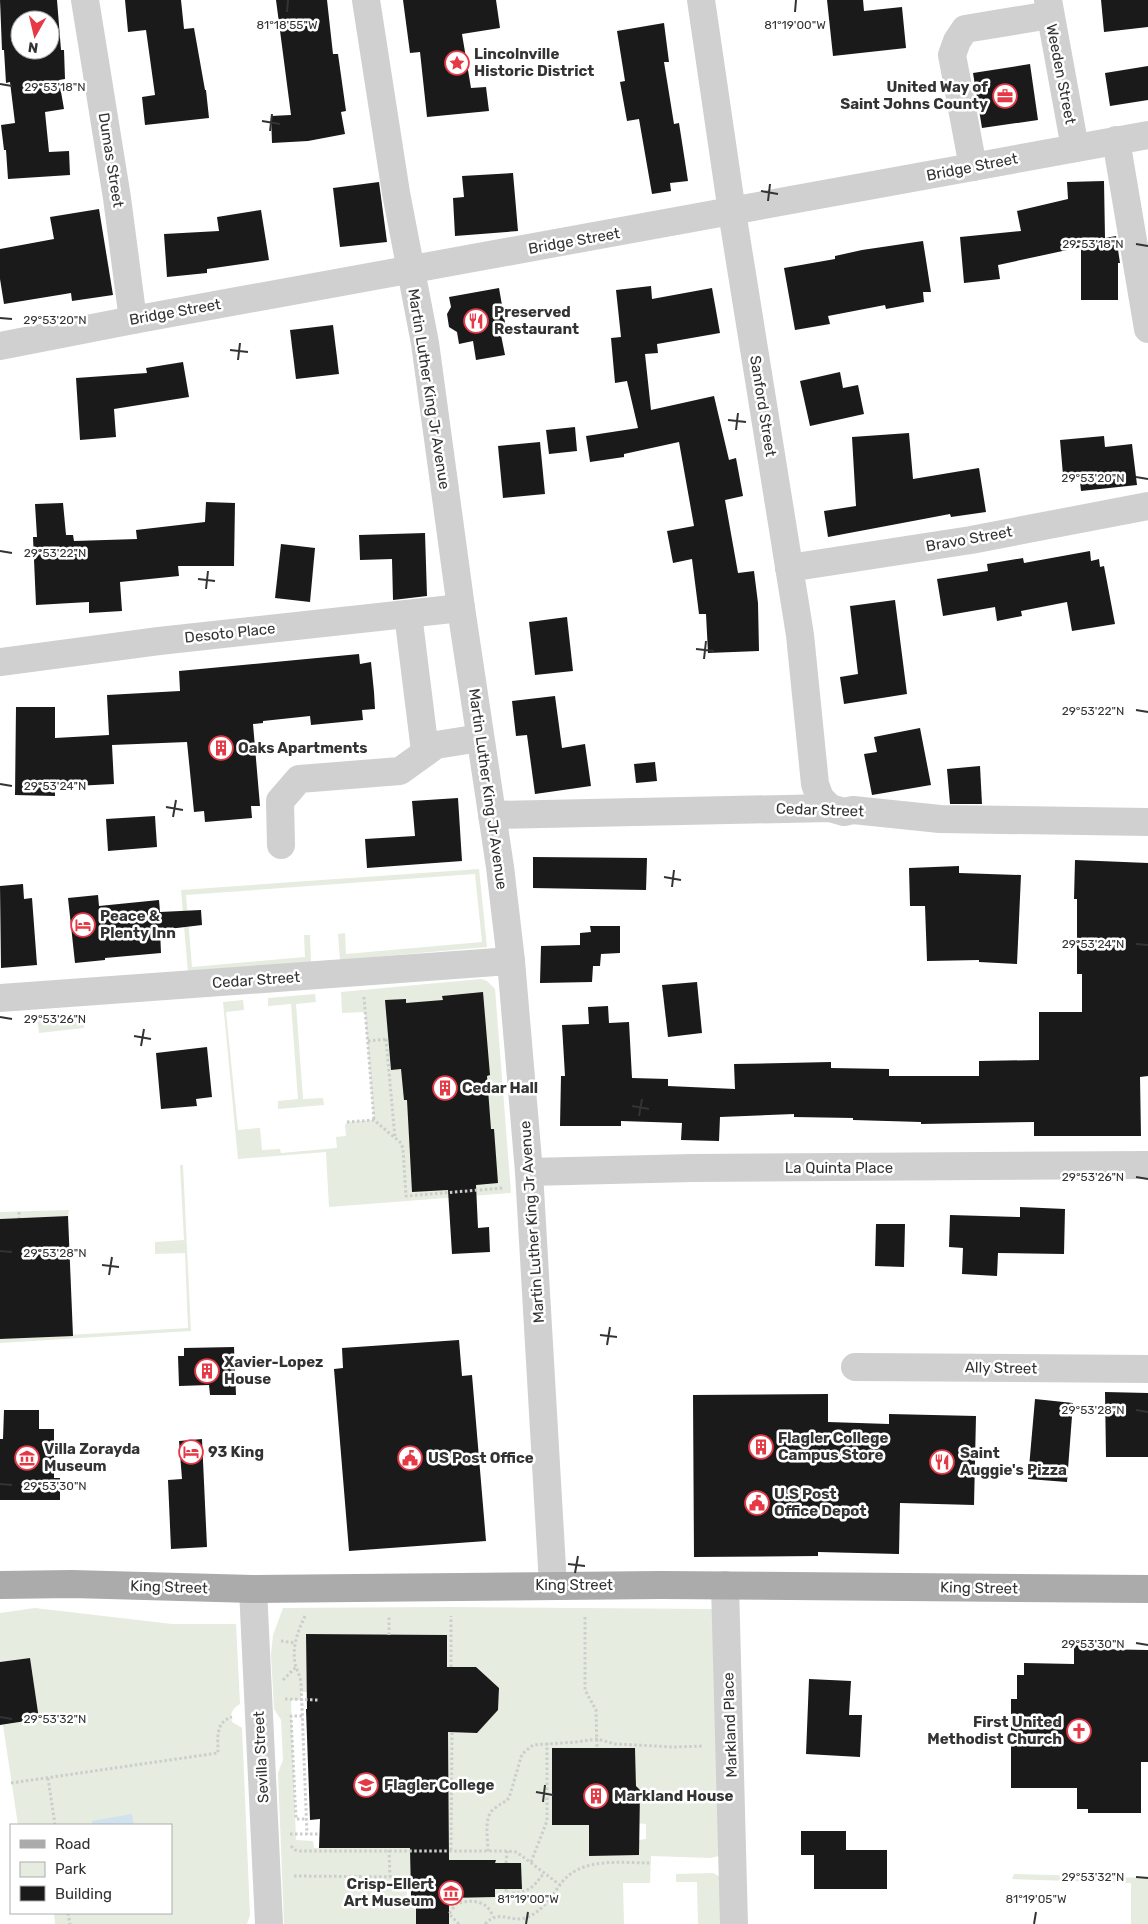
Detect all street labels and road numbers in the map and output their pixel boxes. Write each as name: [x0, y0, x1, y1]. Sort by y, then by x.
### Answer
street label: Weeden Street: [1042, 22, 1080, 126]
street label: Dumas Street: [95, 111, 127, 209]
street label: Bridge Street: [925, 149, 1019, 185]
street label: Bridge Street: [527, 224, 621, 258]
street label: Martin Luther King Jr Avenue: [404, 287, 454, 491]
street label: Bridge Street: [128, 295, 222, 329]
street label: Sanford Street: [746, 354, 780, 458]
street label: Bravo Street: [924, 523, 1014, 555]
street label: Desoto Place: [184, 619, 276, 647]
street label: Martin Luther King Jr Avenue: [465, 687, 511, 891]
street label: Cedar Street: [776, 799, 864, 821]
street label: Cedar Street: [211, 968, 301, 992]
street label: Martin Luther King Jr Avenue: [516, 1120, 548, 1324]
street label: La Quinta Place: [785, 1159, 893, 1177]
street label: Ally Street: [965, 1358, 1037, 1378]
street label: King Street: [535, 1576, 613, 1594]
street label: King Street: [130, 1577, 208, 1597]
street label: King Street: [940, 1578, 1018, 1598]
street label: Markland Place: [719, 1672, 741, 1778]
street label: Sevilla Street: [250, 1710, 272, 1803]

